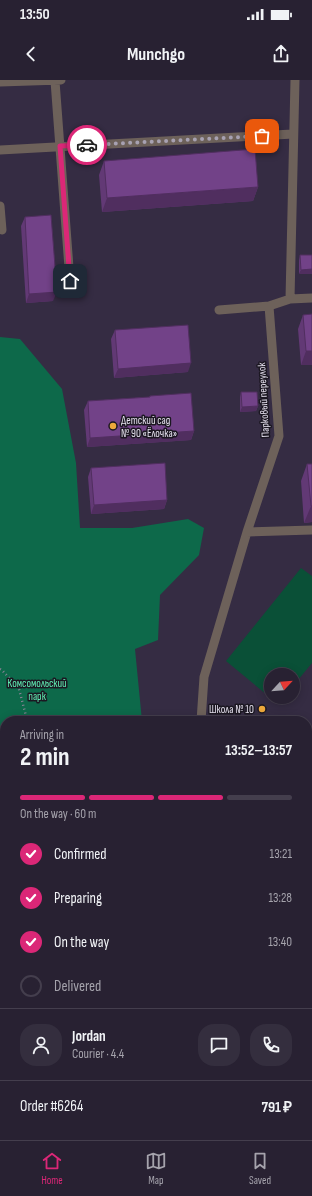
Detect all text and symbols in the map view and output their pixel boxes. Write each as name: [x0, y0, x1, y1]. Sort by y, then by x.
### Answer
text: 13:50: [20, 5, 50, 24]
icon: back: [20, 43, 42, 65]
icon: share: [270, 43, 292, 65]
text: Munchgo: [127, 44, 185, 65]
pin: [245, 119, 279, 153]
courier: [67, 125, 107, 165]
icon: bag: [251, 125, 273, 147]
icon: car: [76, 134, 98, 156]
pin: [53, 264, 87, 298]
icon: home: [59, 270, 81, 292]
street label: Парковый переулок: [255, 361, 272, 438]
place label: Детский сад № 90 «Ёлочка»: [121, 414, 177, 440]
marker: Детский сад № 90 «Ёлочка»: [108, 421, 118, 431]
north arrow: [264, 668, 300, 704]
map controls: [264, 668, 300, 704]
park label: Комсомольский парк: [7, 677, 67, 703]
place label: Школа № 10: [209, 703, 254, 716]
marker: Школа № 10: [257, 704, 267, 714]
text: Arriving in: [20, 727, 64, 743]
text: 13:52–13:57: [225, 741, 292, 760]
text: 2 min: [20, 742, 70, 773]
text: On the way · 60 m: [20, 806, 96, 822]
icon: check: [20, 843, 42, 865]
text: Confirmed: [54, 845, 107, 864]
text: 13:21: [270, 846, 292, 862]
icon: check: [20, 887, 42, 909]
text: Preparing: [54, 889, 102, 908]
text: 13:28: [268, 890, 292, 906]
icon: check: [20, 931, 42, 953]
text: On the way: [54, 933, 109, 952]
text: 13:40: [268, 934, 292, 950]
text: Delivered: [54, 977, 101, 996]
button: person: [20, 1024, 62, 1066]
button: chat: [198, 1024, 240, 1066]
button: phone: [250, 1024, 292, 1066]
text: Jordan: [72, 1027, 106, 1046]
text: Courier · 4.4: [72, 1046, 124, 1062]
text: Order #6264: [20, 1097, 83, 1116]
text: 791 ₽: [261, 1098, 292, 1117]
tab: Home: [41, 1150, 63, 1187]
tab: Map: [145, 1150, 167, 1187]
tab: Saved: [249, 1150, 271, 1187]

